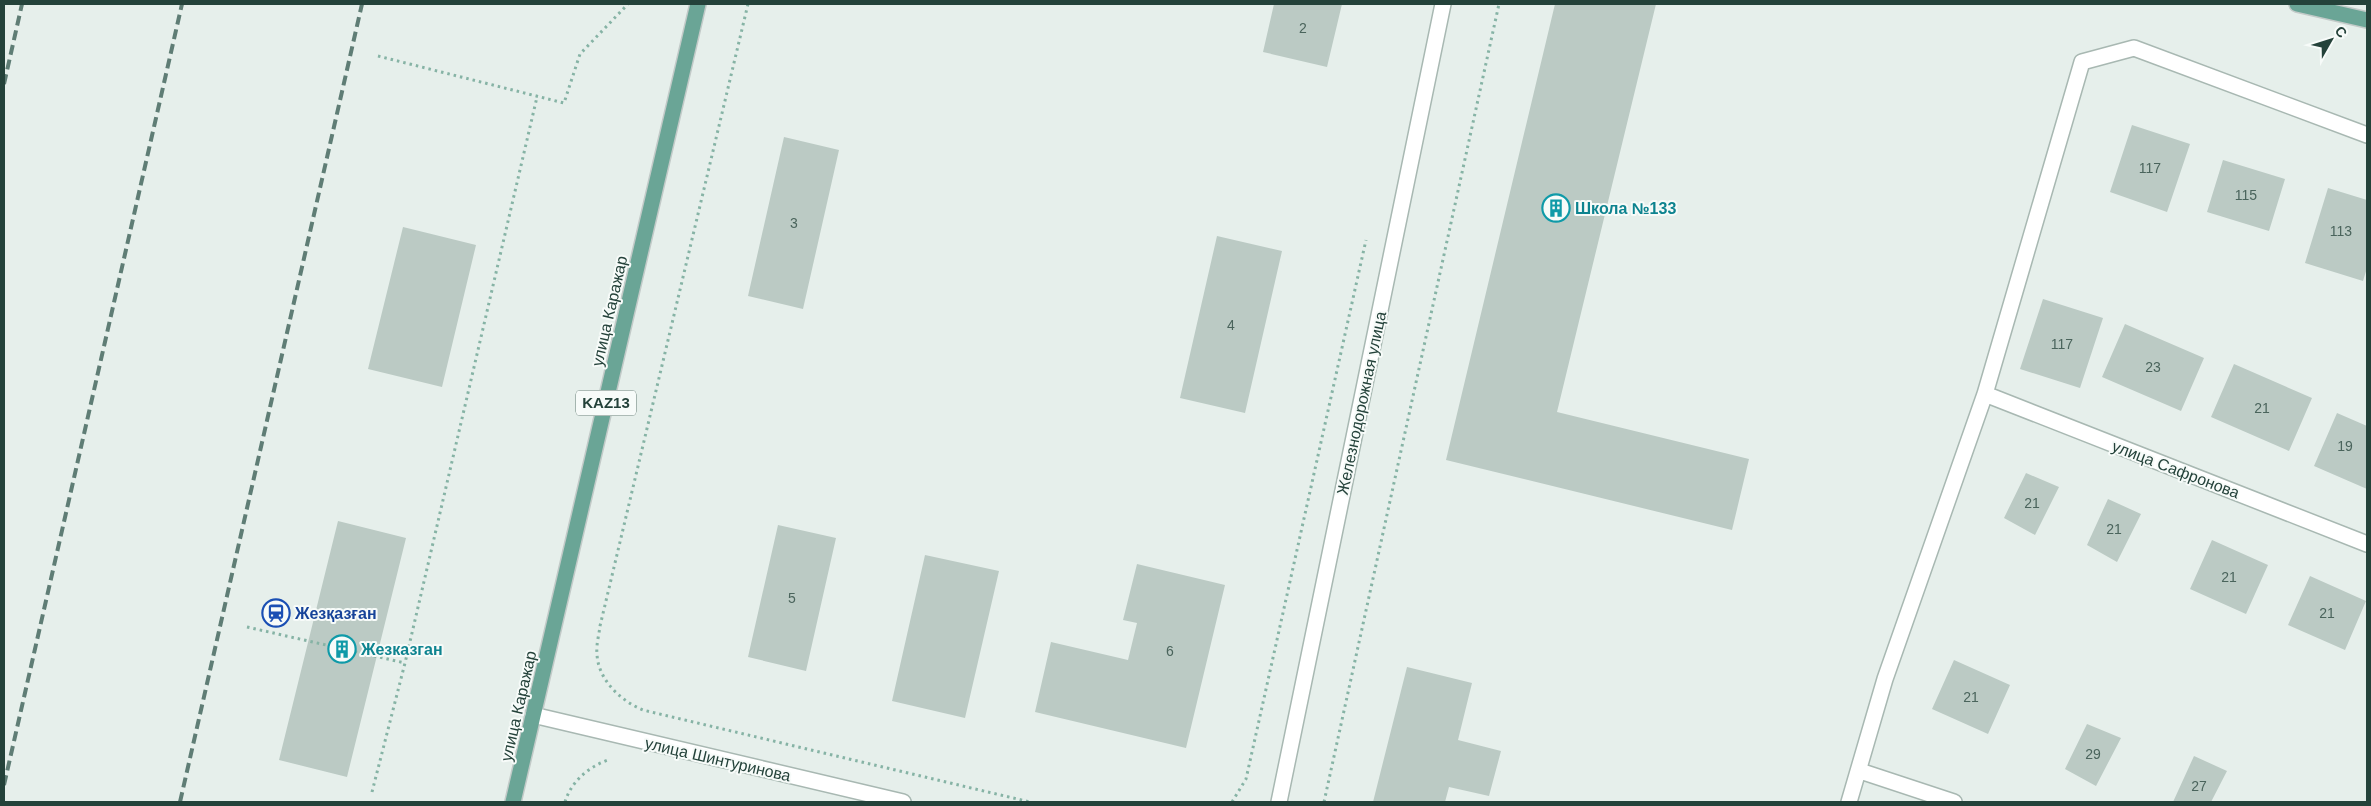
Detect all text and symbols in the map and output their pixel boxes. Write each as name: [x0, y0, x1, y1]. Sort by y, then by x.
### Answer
north arrow: [2306, 15, 2356, 65]
house number: 2: [1299, 20, 1307, 36]
text: С: [2332, 23, 2351, 41]
house number: 117: [2139, 160, 2161, 176]
house number: 115: [2235, 187, 2257, 203]
building icon: Школа №133: [1541, 193, 1571, 223]
place label: Школа №133: [1575, 200, 1676, 217]
house number: 3: [790, 215, 798, 231]
house number: 113: [2330, 223, 2352, 239]
street label: улица Каражар: [589, 254, 630, 368]
street label: Железнодорожная улица: [1334, 310, 1389, 496]
house number: 4: [1227, 317, 1235, 333]
house number: 117: [2051, 336, 2073, 352]
house number: 23: [2145, 359, 2161, 375]
road number: KAZ13: [576, 390, 636, 416]
house number: 21: [2254, 400, 2270, 416]
street label: улица Сафронова: [2110, 437, 2242, 502]
house number: 19: [2337, 438, 2353, 454]
house number: 21: [2024, 495, 2040, 511]
house number: 21: [2106, 521, 2122, 537]
house number: 21: [2221, 569, 2237, 585]
house number: 5: [788, 590, 796, 606]
station icon: Жезқазған: [261, 598, 291, 628]
place label: Жезқазған: [294, 605, 377, 622]
house number: 21: [2319, 605, 2335, 621]
building icon: Жезказган: [327, 634, 357, 664]
place label: Жезказган: [360, 641, 443, 658]
house number: 6: [1166, 643, 1174, 659]
street label: улица Каражар: [498, 649, 539, 763]
house number: 21: [1963, 689, 1979, 705]
street label: улица Шинтуринова: [643, 734, 792, 785]
house number: 29: [2085, 746, 2101, 762]
house number: 27: [2191, 778, 2207, 794]

